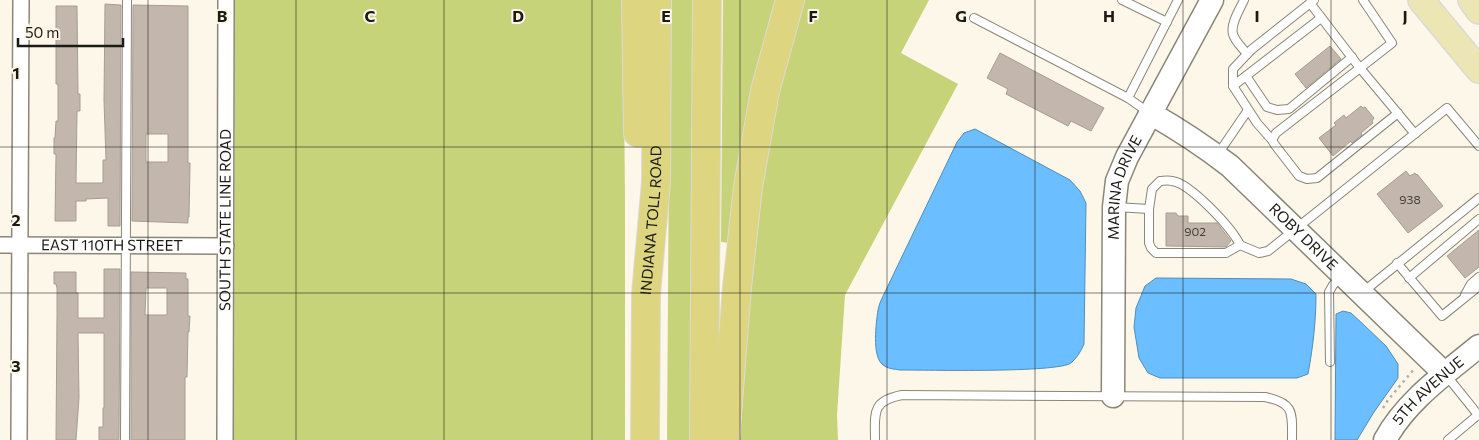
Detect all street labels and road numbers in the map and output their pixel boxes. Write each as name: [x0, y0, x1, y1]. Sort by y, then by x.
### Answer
street label: SOUTH STATE LINE ROAD: [215, 129, 234, 311]
street label: MARINA DRIVE: [1104, 132, 1145, 240]
street label: INDIANA TOLL ROAD: [636, 145, 664, 296]
street label: ROBY DRIVE: [1266, 199, 1342, 274]
street label: EAST 110TH STREET: [41, 235, 183, 254]
street label: 5TH AVENUE: [1388, 352, 1467, 428]

